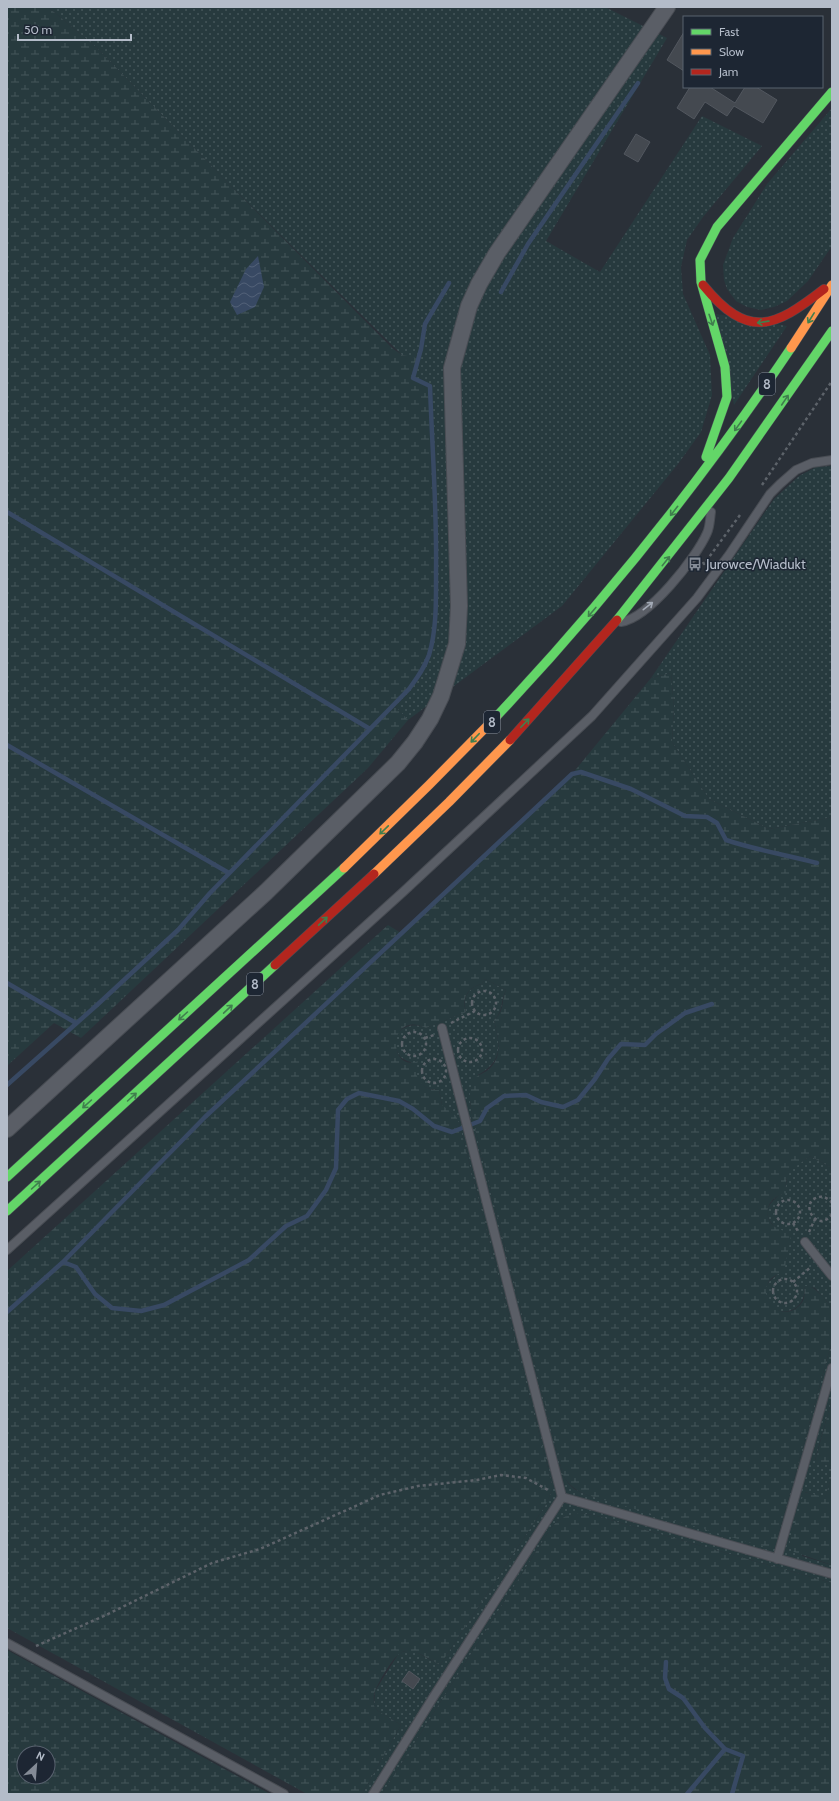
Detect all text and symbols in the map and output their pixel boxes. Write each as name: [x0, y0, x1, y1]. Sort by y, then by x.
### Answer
scale bar: [18, 16, 131, 42]
legend: [683, 16, 823, 88]
text: 50 m: [24, 22, 52, 37]
text: Fast: [719, 24, 739, 39]
text: Slow: [719, 44, 744, 59]
text: Jam: [718, 64, 738, 79]
one-way arrow: [807, 312, 815, 323]
one-way arrow: [708, 313, 716, 325]
one-way arrow: [757, 318, 770, 326]
road number: 8: [759, 373, 775, 395]
one-way arrow: [781, 395, 789, 406]
one-way arrow: [734, 420, 742, 431]
one-way arrow: [670, 505, 678, 516]
one-way arrow: [662, 555, 670, 566]
place label: Jurowce/Wiadukt: [705, 555, 806, 573]
bus stop icon: Jurowce/Wiadukt: [687, 556, 703, 572]
one-way arrow: [643, 602, 654, 610]
one-way arrow: [587, 606, 596, 617]
road number: 8: [484, 711, 500, 733]
one-way arrow: [520, 719, 529, 729]
one-way arrow: [471, 733, 480, 743]
one-way arrow: [379, 825, 389, 834]
one-way arrow: [318, 916, 328, 926]
road number: 8: [247, 973, 263, 995]
one-way arrow: [222, 1005, 233, 1014]
one-way arrow: [178, 1012, 188, 1021]
one-way arrow: [127, 1093, 137, 1102]
one-way arrow: [82, 1099, 92, 1109]
one-way arrow: [31, 1180, 41, 1190]
north arrow: [16, 1745, 56, 1785]
text: N: [34, 1748, 47, 1764]

